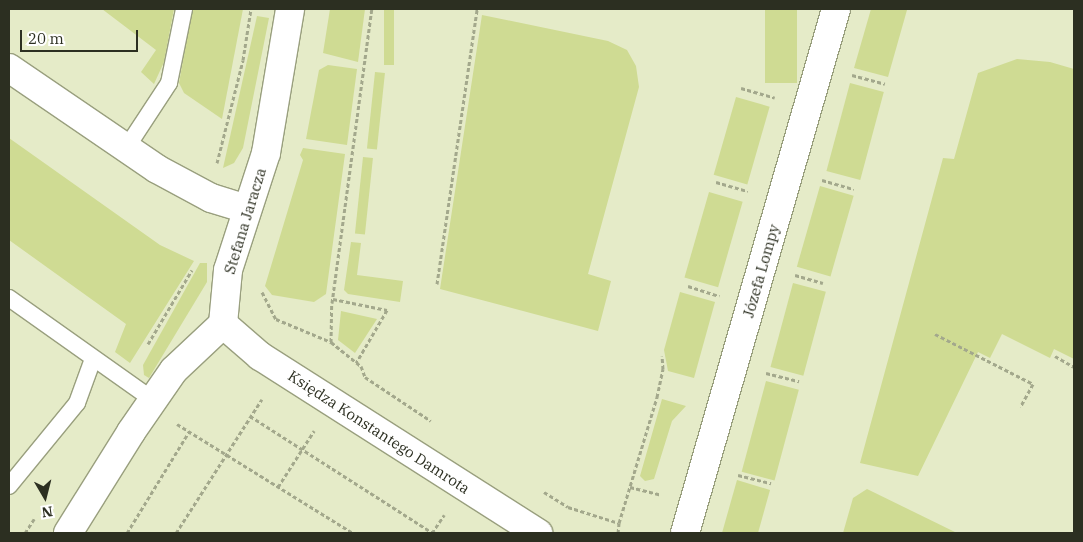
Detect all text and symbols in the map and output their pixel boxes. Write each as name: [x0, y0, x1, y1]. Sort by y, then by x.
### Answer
scale bar: [22, 20, 140, 52]
text: 20 m: [28, 29, 64, 48]
street label: Stefana Jaracza: [220, 166, 270, 276]
street label: Józefa Lompy: [739, 222, 783, 320]
street label: Księdza Konstantego Damrota: [285, 366, 473, 498]
north arrow: [20, 472, 70, 522]
text: N: [40, 502, 54, 522]

